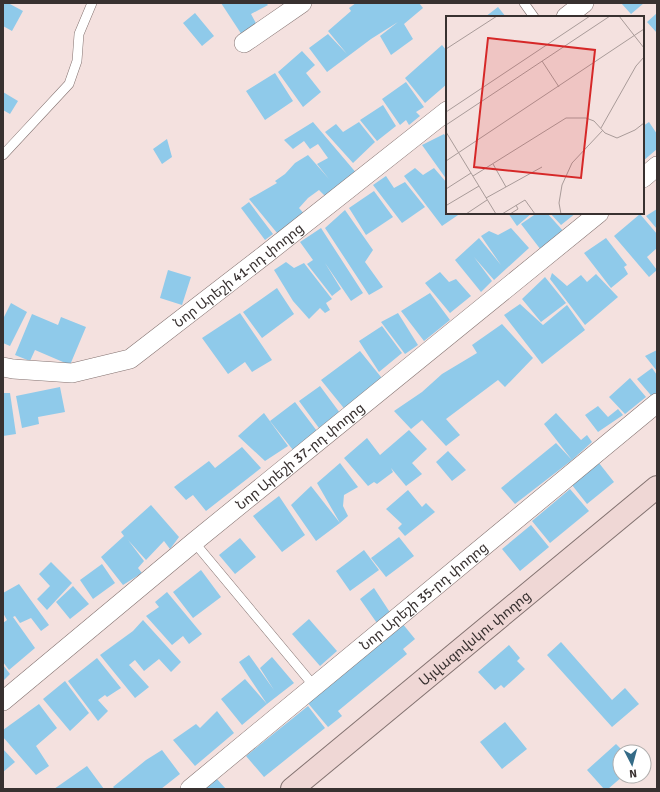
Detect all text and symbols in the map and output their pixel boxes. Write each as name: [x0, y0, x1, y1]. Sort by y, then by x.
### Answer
inset map: [446, 16, 644, 214]
street label: Նոր Արեշի 41-րդ փողոց: [170, 219, 307, 331]
street label: Նոր Արեշի 37-րդ փողոց: [232, 399, 368, 513]
street label: Նոր Արեշի 35-րդ փողոց: [356, 538, 491, 654]
street label: Այվազովսկու փողոց: [415, 587, 534, 689]
north arrow: [612, 744, 652, 784]
text: N: [629, 767, 637, 780]

